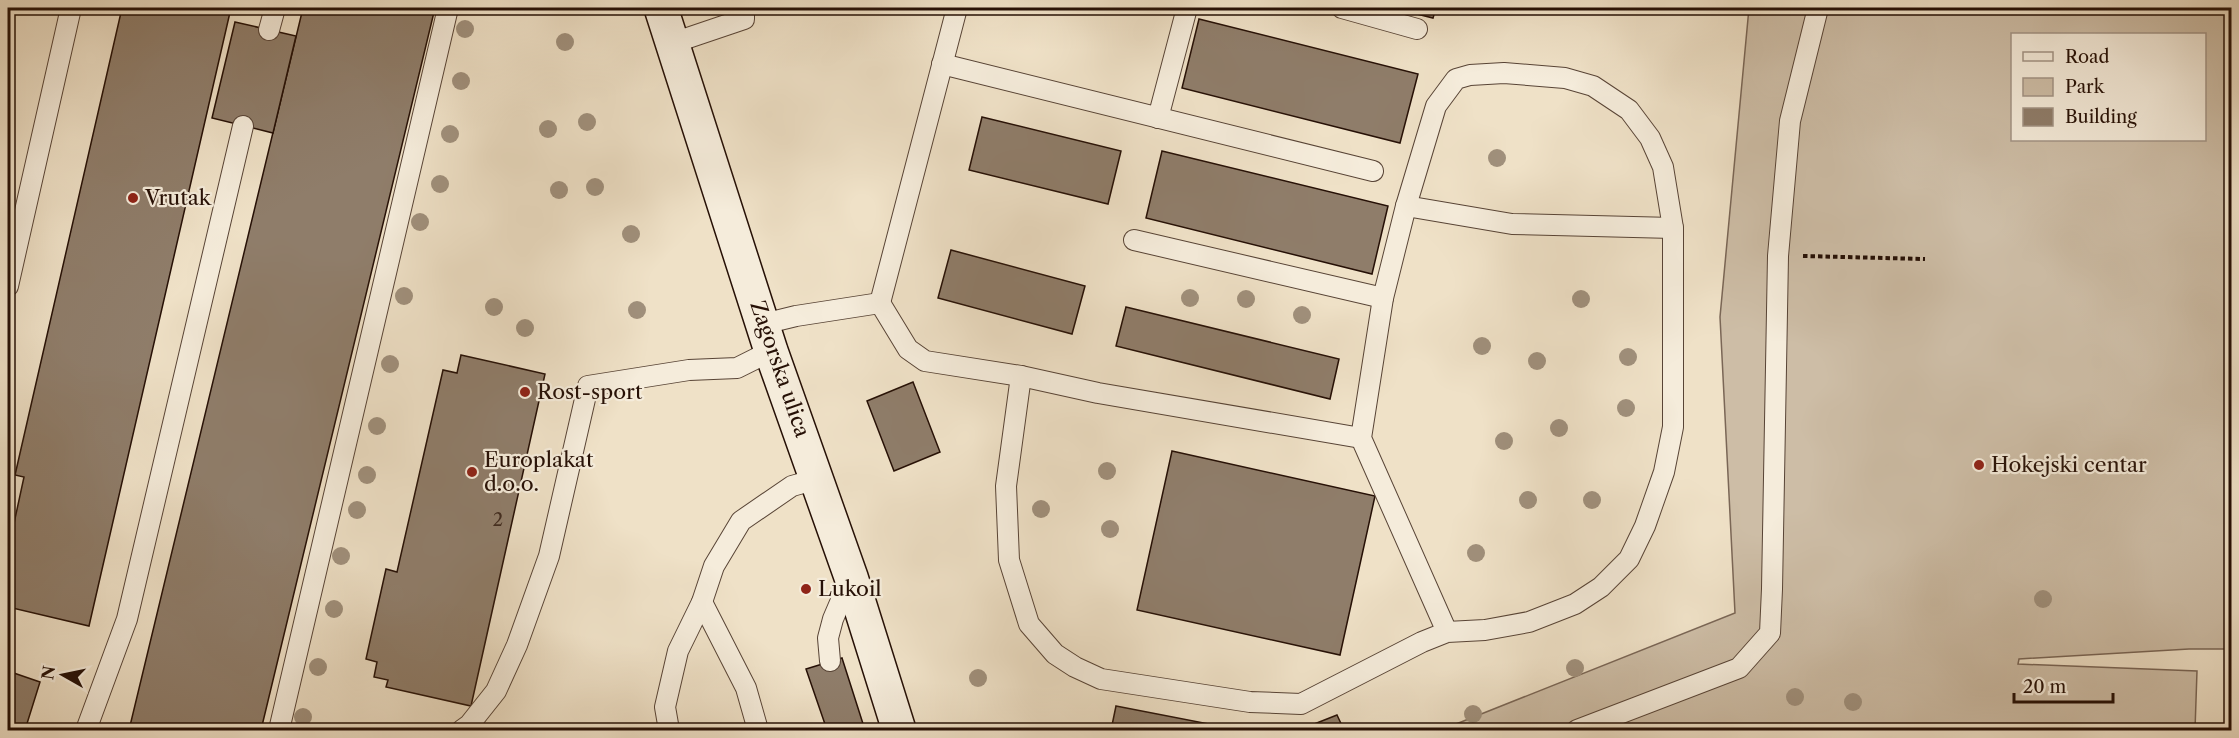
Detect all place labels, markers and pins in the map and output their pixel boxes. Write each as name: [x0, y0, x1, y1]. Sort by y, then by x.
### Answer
place label: Vrutak: [144, 185, 212, 210]
marker: Vrutak: [126, 191, 140, 205]
place label: Rost-sport: [537, 379, 643, 404]
marker: Rost-sport: [518, 385, 532, 399]
place label: Europlakat d.o.o.: [484, 447, 594, 496]
place label: Hokejski centar: [1991, 452, 2147, 477]
marker: Hokejski centar: [1972, 458, 1986, 472]
marker: Europlakat d.o.o.: [465, 465, 479, 479]
place label: Lukoil: [818, 576, 882, 601]
marker: Lukoil: [799, 582, 813, 596]

